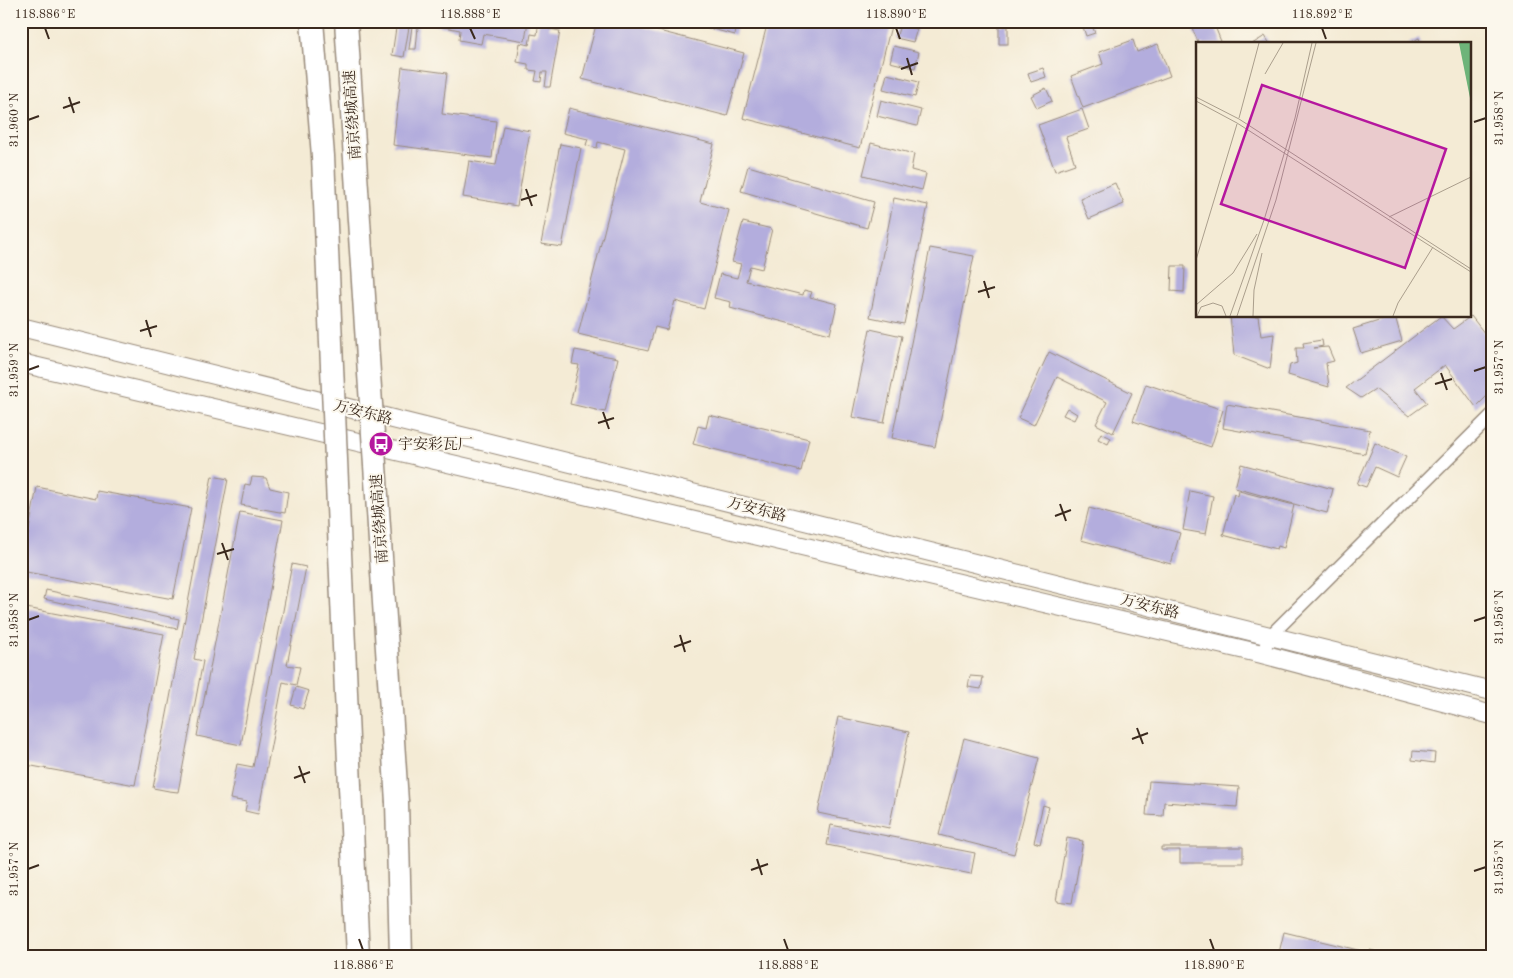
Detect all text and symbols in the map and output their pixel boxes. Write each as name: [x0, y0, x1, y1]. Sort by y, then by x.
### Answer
text: 118.886°E: [15, 9, 75, 21]
text: 118.888°E: [440, 9, 500, 21]
text: 118.890°E: [866, 9, 926, 21]
text: 118.892°E: [1292, 9, 1352, 21]
inset map: [1196, 42, 1470, 318]
street label: 南京绕城高速: [341, 69, 364, 160]
text: 31.958°N: [1493, 91, 1506, 145]
text: 31.960°N: [9, 93, 21, 147]
text: 31.957°N: [1493, 340, 1506, 394]
text: 31.959°N: [8, 343, 21, 397]
street label: 万安东路: [332, 397, 394, 428]
bus stop icon: 宇安彩瓦厂: [368, 431, 394, 457]
place label: 宇安彩瓦厂: [398, 436, 473, 453]
street label: 南京绕城高速: [368, 473, 391, 564]
street label: 万安东路: [726, 494, 788, 525]
text: 31.956°N: [1493, 590, 1506, 644]
street label: 万安东路: [1119, 591, 1181, 622]
text: 31.958°N: [8, 593, 21, 647]
text: 31.955°N: [1493, 840, 1506, 894]
text: 31.957°N: [8, 842, 21, 896]
text: 118.886°E: [333, 960, 393, 972]
text: 118.888°E: [758, 960, 818, 972]
text: 118.890°E: [1184, 960, 1244, 972]

